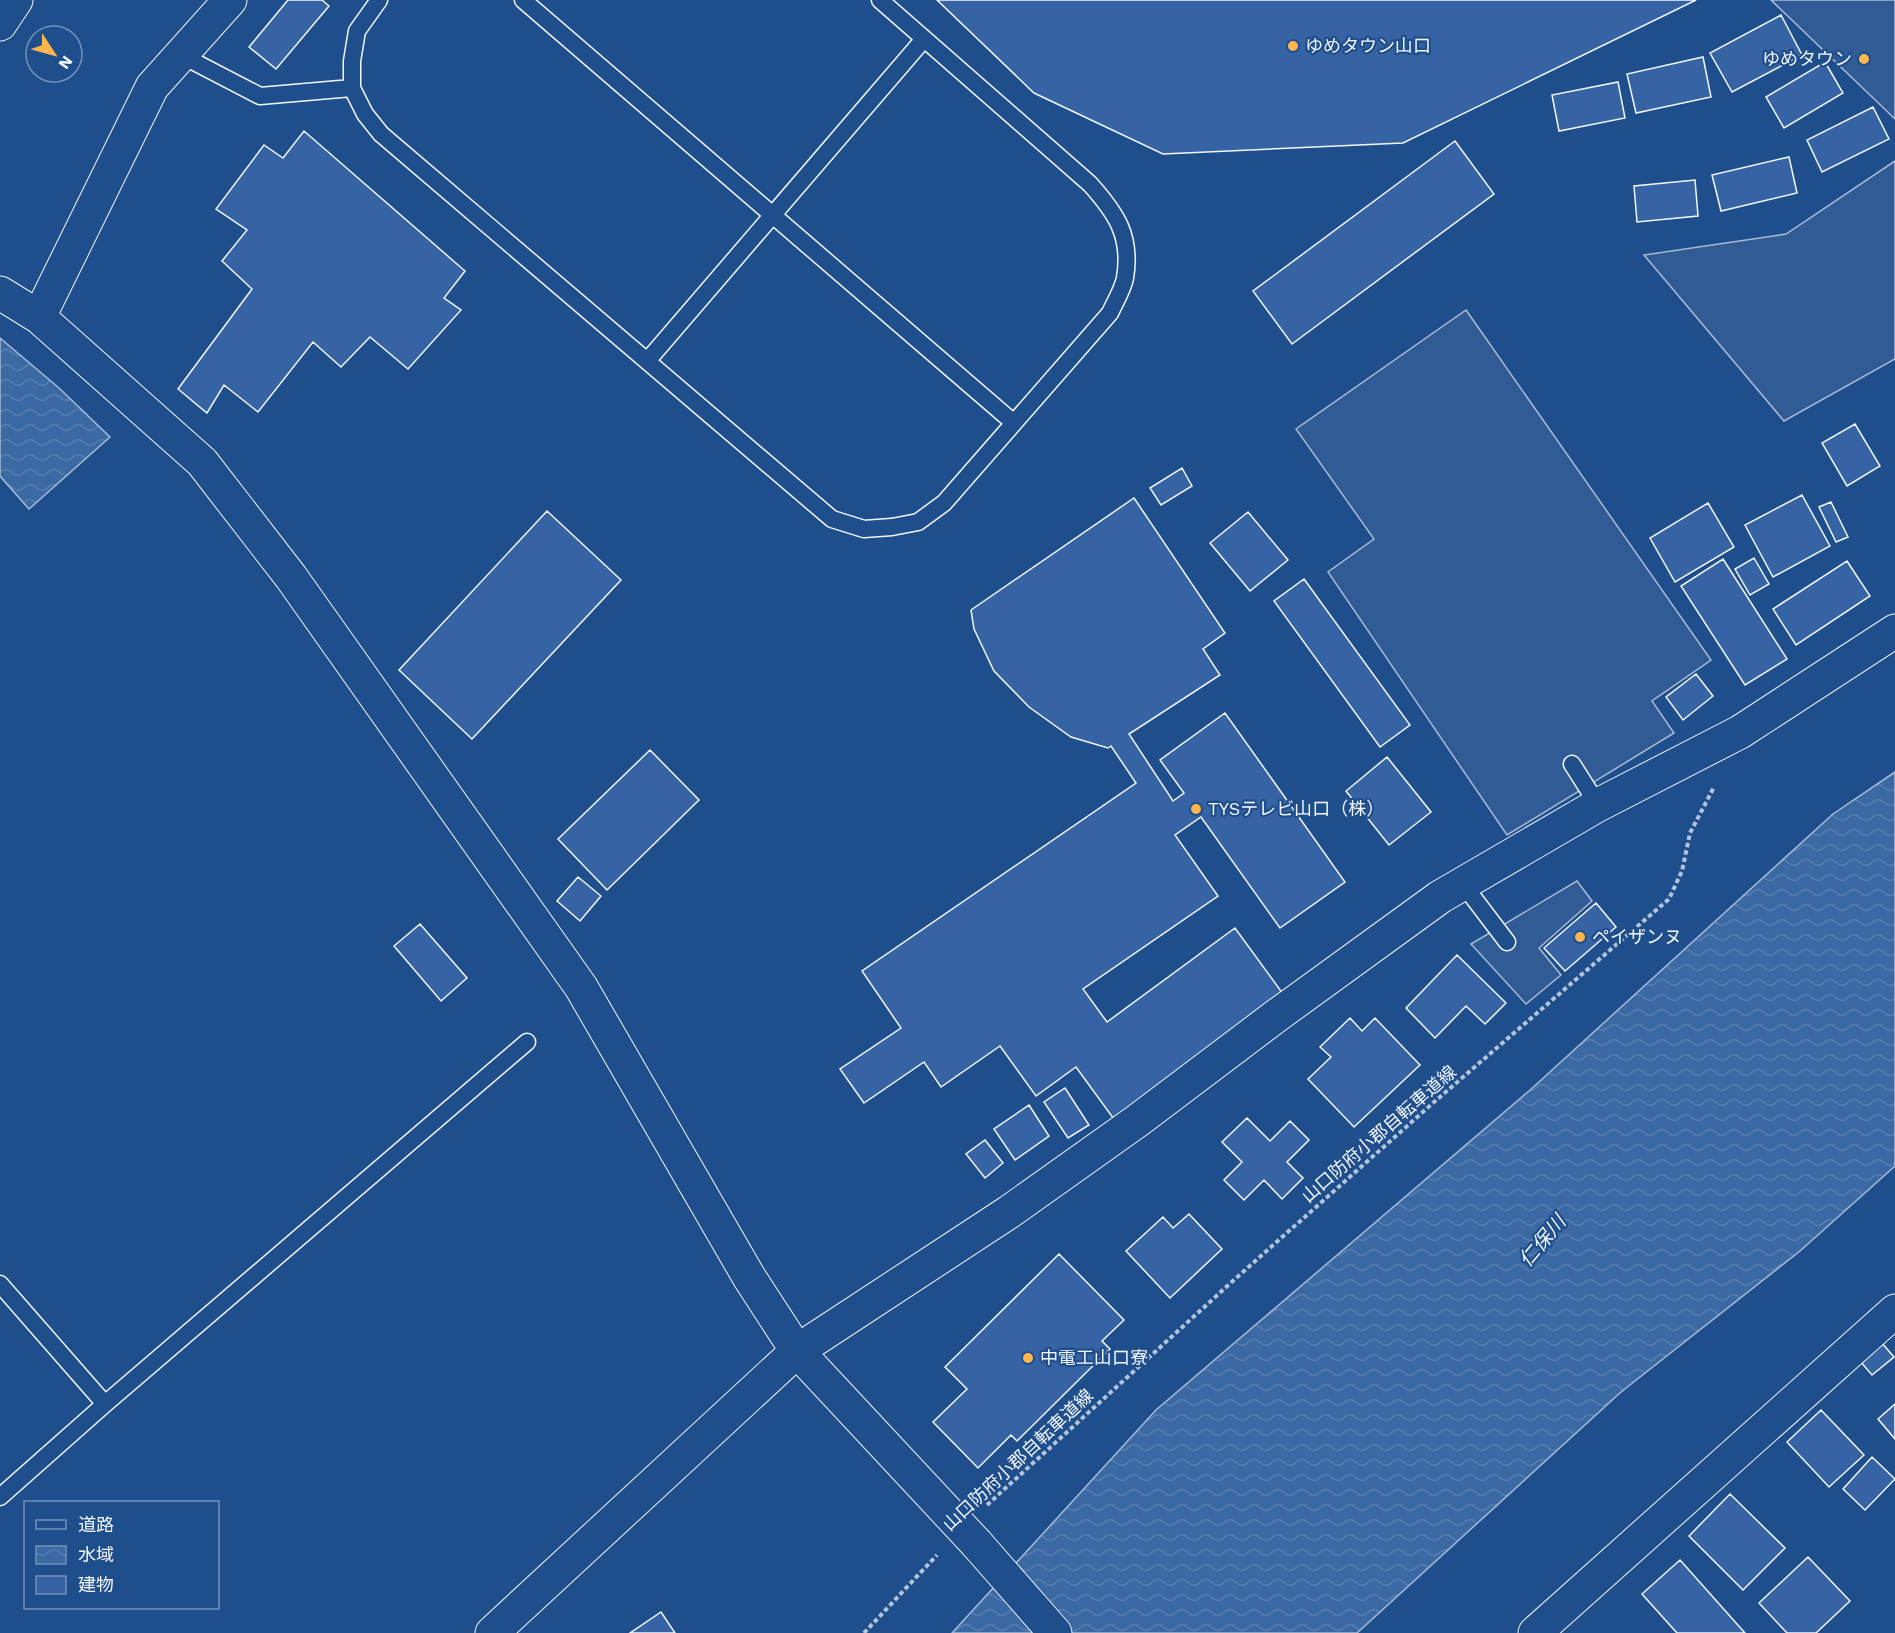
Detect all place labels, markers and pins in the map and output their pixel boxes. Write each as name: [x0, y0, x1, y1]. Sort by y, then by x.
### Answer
place label: ゆめタウン山口: [1305, 35, 1431, 56]
marker: ゆめタウン山口: [1286, 39, 1300, 53]
place label: ゆめタウン: [1762, 48, 1852, 69]
marker: ゆめタウン: [1857, 52, 1871, 66]
place label: TYSテレビ山口（株）: [1208, 798, 1384, 819]
marker: TYSテレビ山口（株）: [1189, 802, 1203, 816]
place label: ペイザンヌ: [1592, 926, 1682, 947]
marker: ペイザンヌ: [1573, 930, 1587, 944]
place label: 中電工山口寮: [1040, 1347, 1148, 1368]
marker: 中電工山口寮: [1021, 1351, 1035, 1365]

